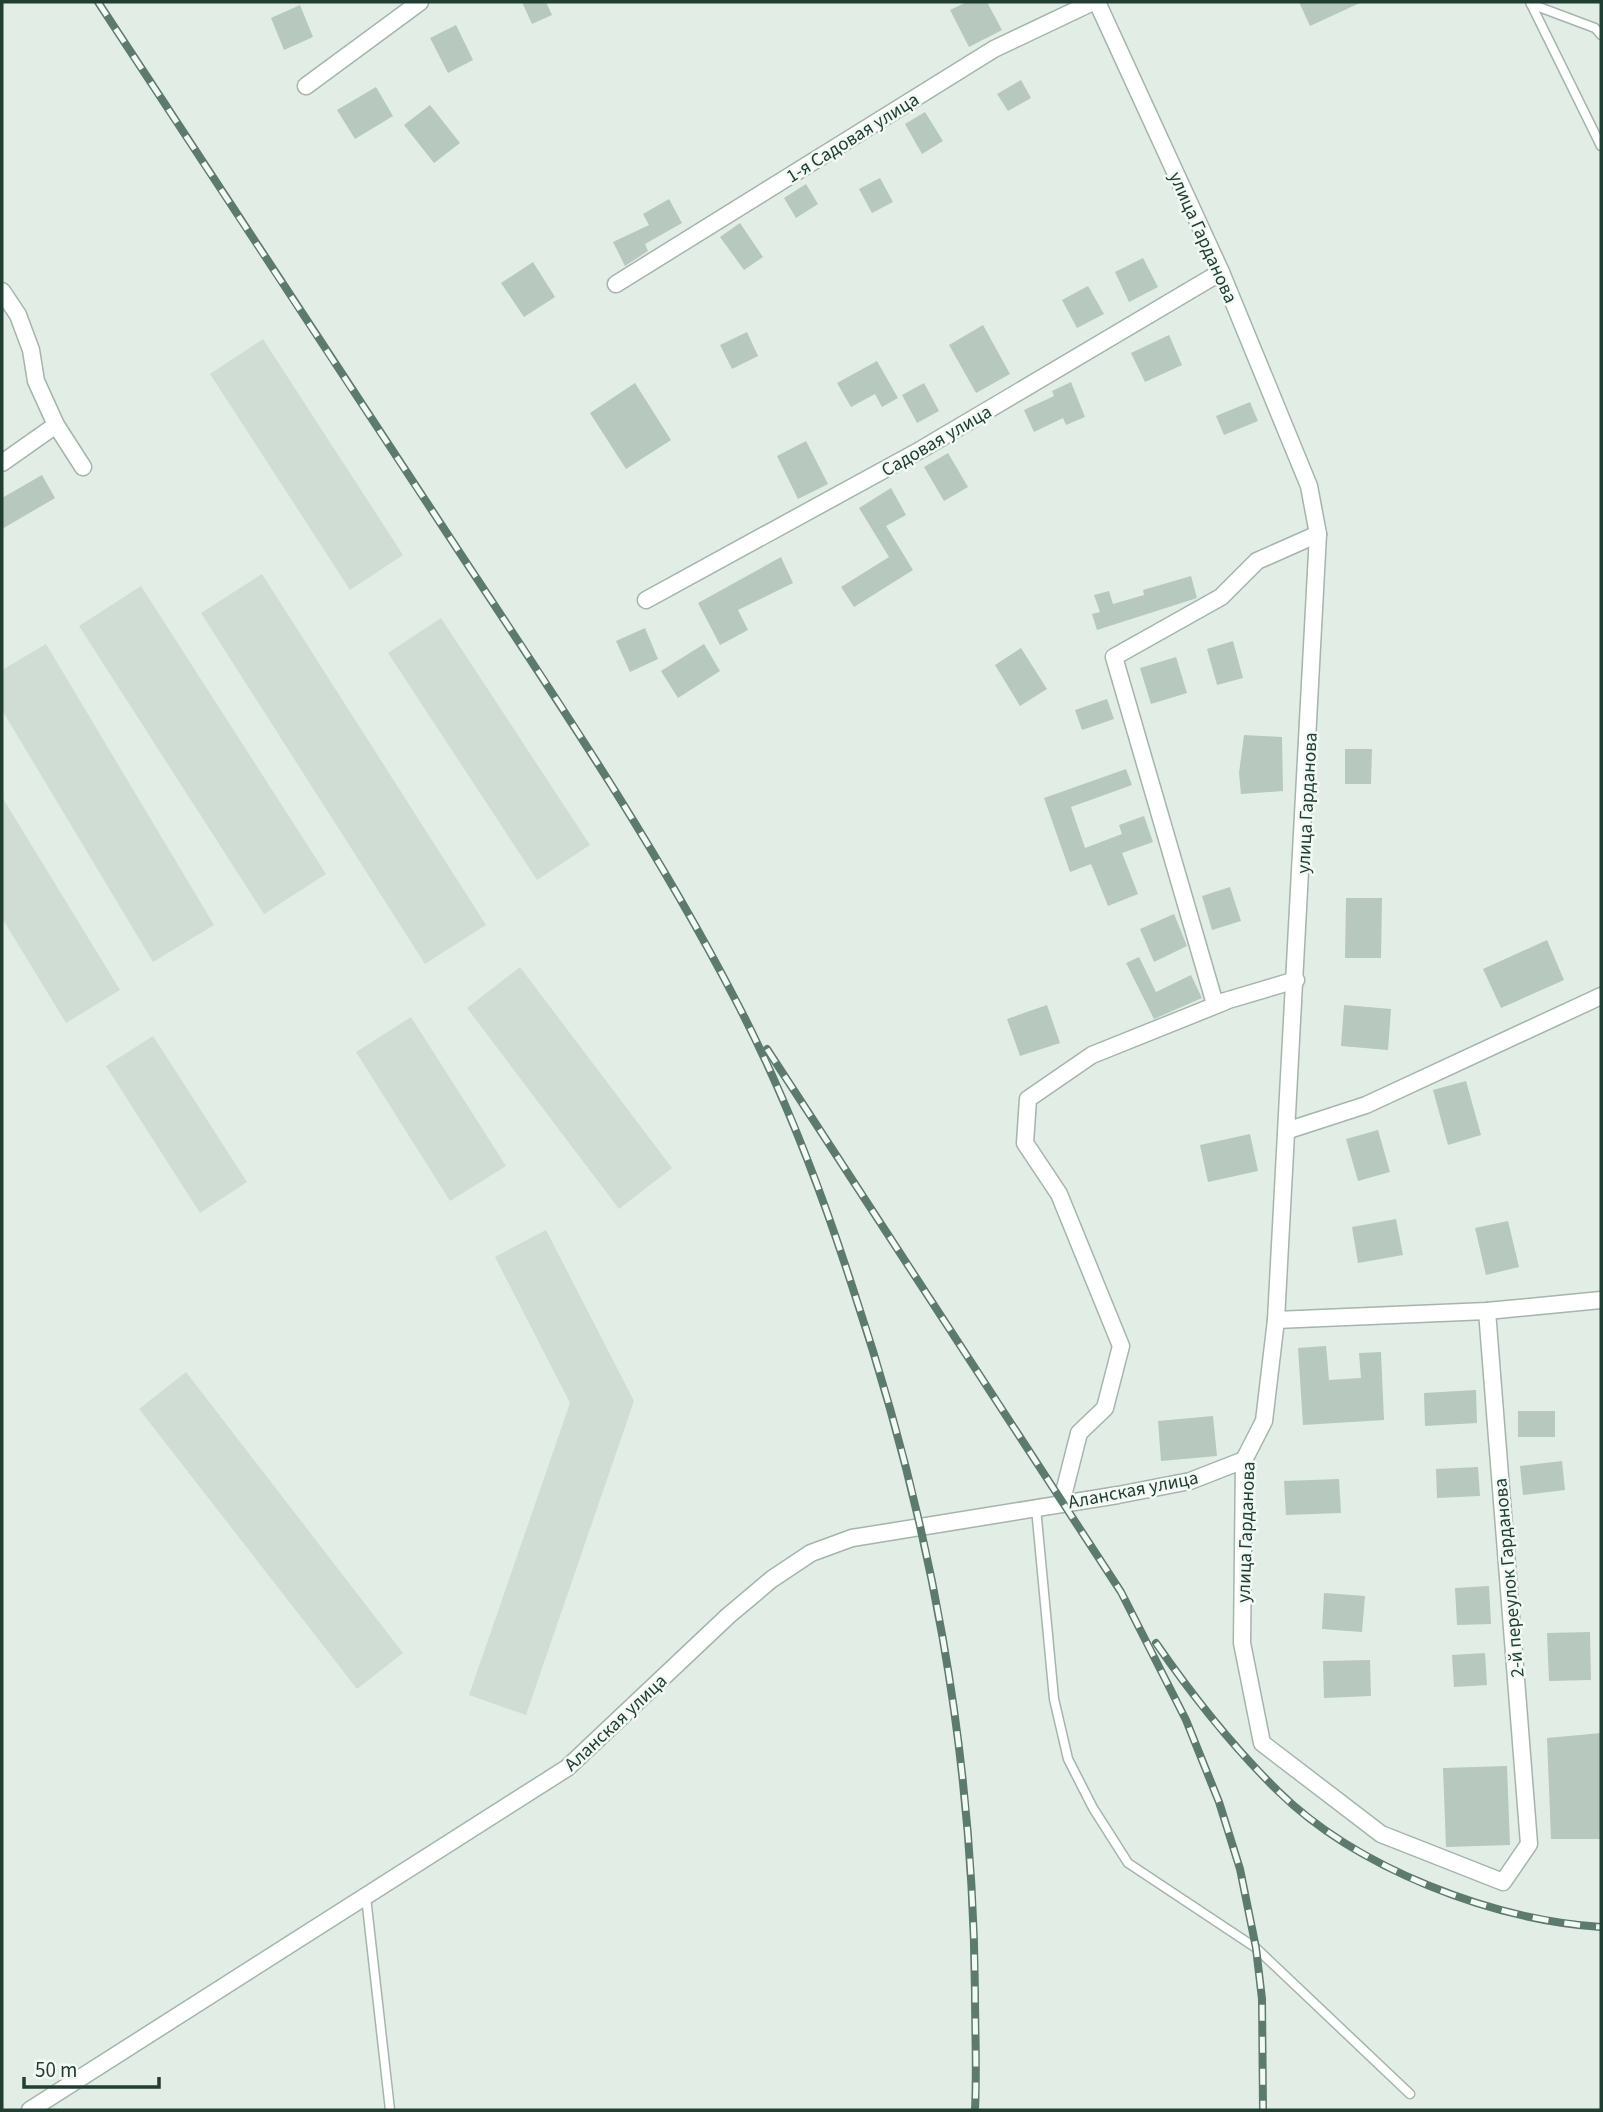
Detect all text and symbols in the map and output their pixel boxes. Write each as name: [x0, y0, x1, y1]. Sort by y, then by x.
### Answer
street label: 1-я Садовая улица: [781, 86, 924, 190]
street label: улица Гарданова: [1162, 168, 1244, 308]
street label: Садовая улица: [877, 399, 997, 484]
street label: улица Гарданова: [1290, 732, 1325, 874]
street label: улица Гарданова: [1231, 1461, 1262, 1603]
street label: Аланская улица: [1066, 1465, 1201, 1516]
street label: 2-й переулок Гарданова: [1487, 1477, 1532, 1679]
street label: Аланская улица: [559, 1668, 673, 1778]
scale bar: [24, 2046, 159, 2090]
text: 50 m: [35, 2055, 77, 2085]

